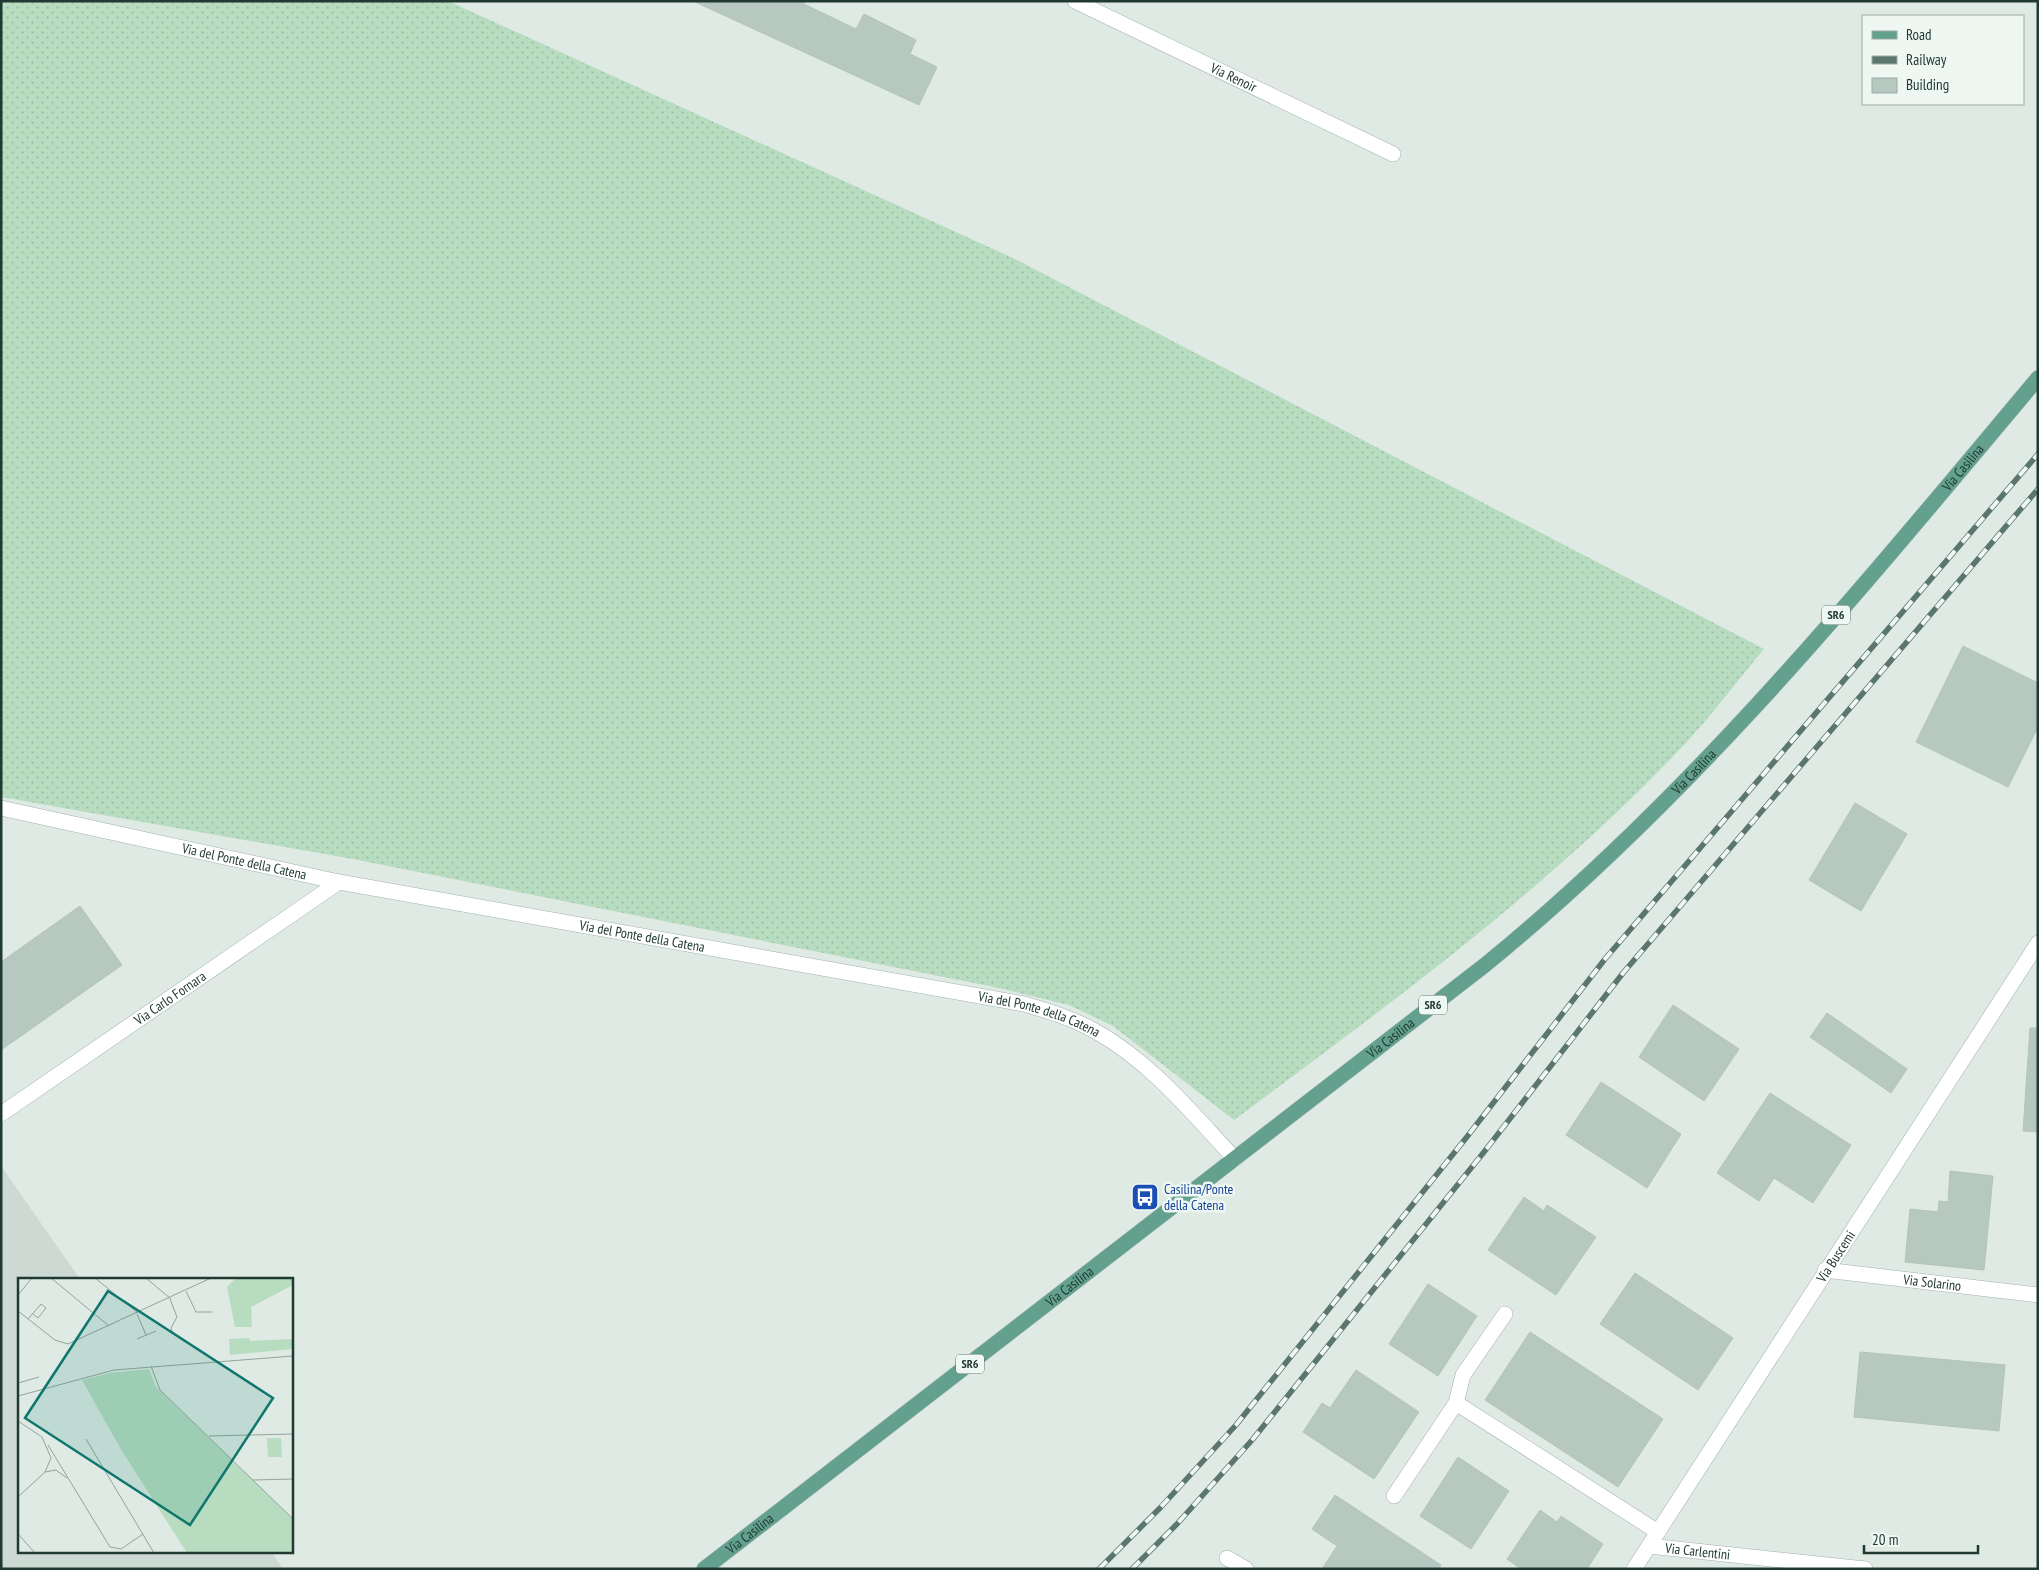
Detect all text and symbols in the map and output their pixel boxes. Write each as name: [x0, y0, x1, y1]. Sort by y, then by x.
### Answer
legend: [1862, 15, 2024, 105]
text: Road: [1906, 25, 1932, 44]
text: Railway: [1906, 50, 1947, 69]
street label: Via Renoir: [1207, 58, 1260, 96]
text: Building: [1906, 75, 1949, 94]
street label: Via Casilina: [1937, 441, 1988, 496]
road number: SR6: [1822, 606, 1850, 624]
street label: Via Casilina: [1667, 745, 1720, 799]
street label: Via del Ponte della Catena: [179, 839, 308, 884]
street label: Via del Ponte della Catena: [577, 916, 706, 956]
street label: Via Carlo Fornara: [130, 967, 209, 1029]
street label: Via del Ponte della Catena: [976, 987, 1103, 1041]
road number: SR6: [1419, 996, 1447, 1014]
street label: Via Casilina: [1362, 1014, 1418, 1063]
place label: Casilina/Ponte della Catena: [1164, 1180, 1234, 1214]
bus stop icon: Casilina/Ponte della Catena: [1130, 1182, 1160, 1212]
street label: Via Buscemi: [1812, 1227, 1859, 1287]
street label: Via Casilina: [1041, 1262, 1097, 1311]
street label: Via Solarino: [1901, 1270, 1962, 1295]
inset map: [18, 1278, 292, 1552]
road number: SR6: [956, 1355, 984, 1374]
street label: Via Casilina: [722, 1509, 777, 1558]
scale bar: [1864, 1522, 1978, 1554]
text: 20 m: [1872, 1530, 1898, 1549]
street label: Via Carlentini: [1663, 1539, 1731, 1564]

